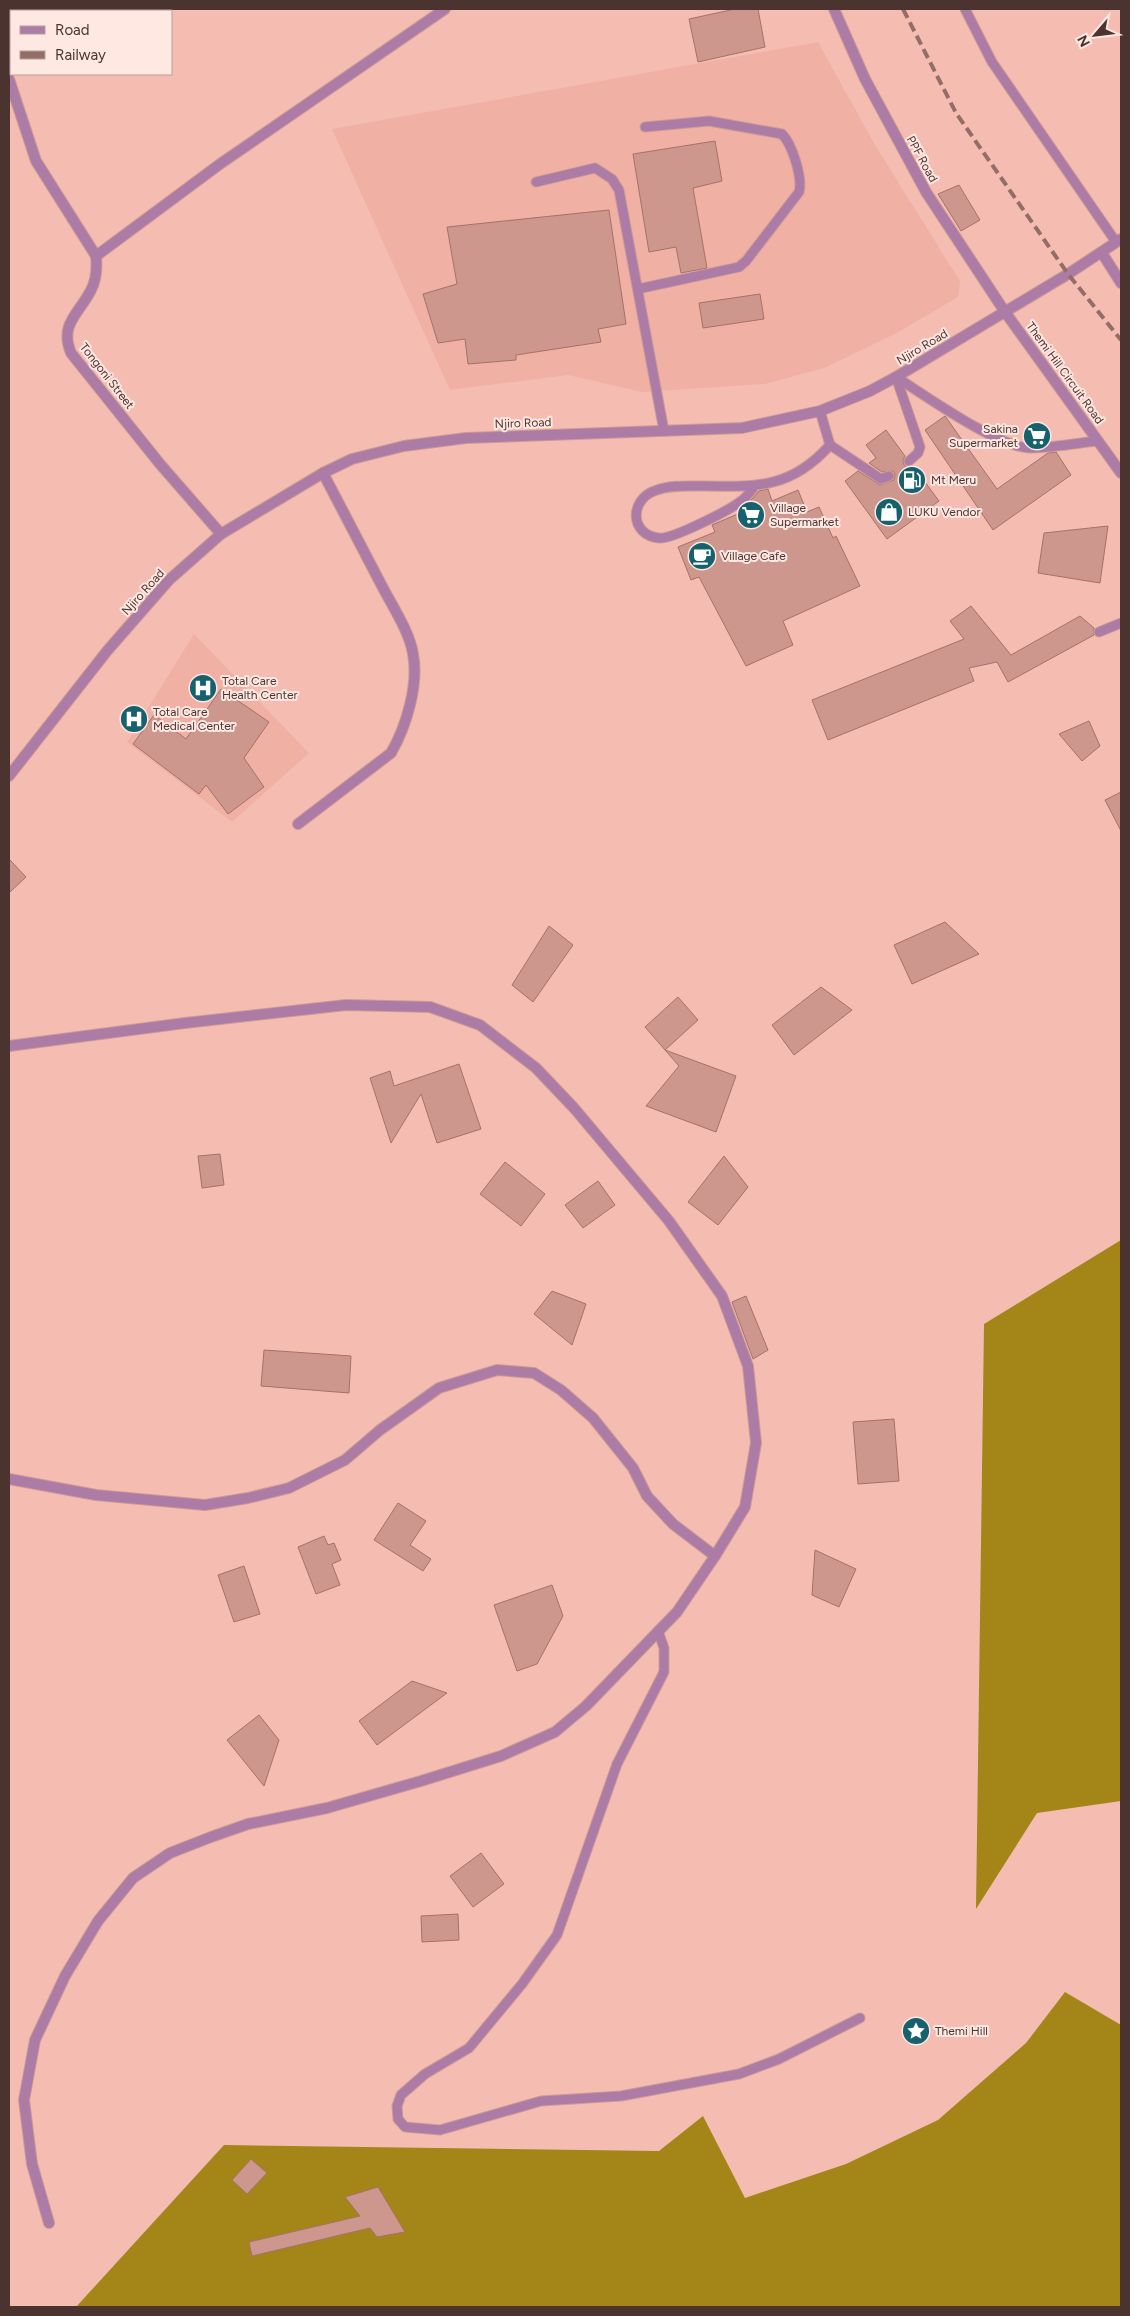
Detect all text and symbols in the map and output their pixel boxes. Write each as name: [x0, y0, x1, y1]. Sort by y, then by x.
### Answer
legend: [10, 10, 172, 75]
north arrow: [1070, 10, 1120, 60]
text: Road: [55, 21, 90, 39]
text: N: [1074, 32, 1094, 50]
text: Railway: [55, 46, 106, 64]
street label: PPF Road: [904, 133, 940, 185]
street label: Themi Hill Circuit Road: [1023, 319, 1107, 427]
street label: Njiro Road: [894, 326, 950, 368]
street label: Tongoni Street: [77, 340, 137, 412]
street label: Njiro Road: [494, 415, 552, 431]
supermarket icon: Sakina Supermarket: [1022, 421, 1052, 451]
place label: Sakina Supermarket: [949, 422, 1018, 450]
fuel station icon: Mt Meru: [897, 465, 927, 495]
place label: Mt Meru: [931, 473, 976, 487]
shop icon: LUKU Vendor: [874, 497, 904, 527]
supermarket icon: Village Supermarket: [736, 500, 766, 530]
place label: Village Supermarket: [770, 501, 839, 529]
place label: LUKU Vendor: [908, 505, 981, 519]
cafe icon: Village Cafe: [687, 541, 717, 571]
place label: Village Cafe: [721, 549, 786, 563]
street label: Njiro Road: [119, 566, 167, 618]
hospital icon: Total Care Health Center: [188, 673, 218, 703]
place label: Total Care Health Center: [222, 674, 298, 702]
hospital icon: Total Care Medical Center: [119, 704, 149, 734]
place label: Total Care Medical Center: [153, 705, 235, 733]
place icon: Themi Hill: [901, 2016, 931, 2046]
place label: Themi Hill: [935, 2024, 988, 2038]

